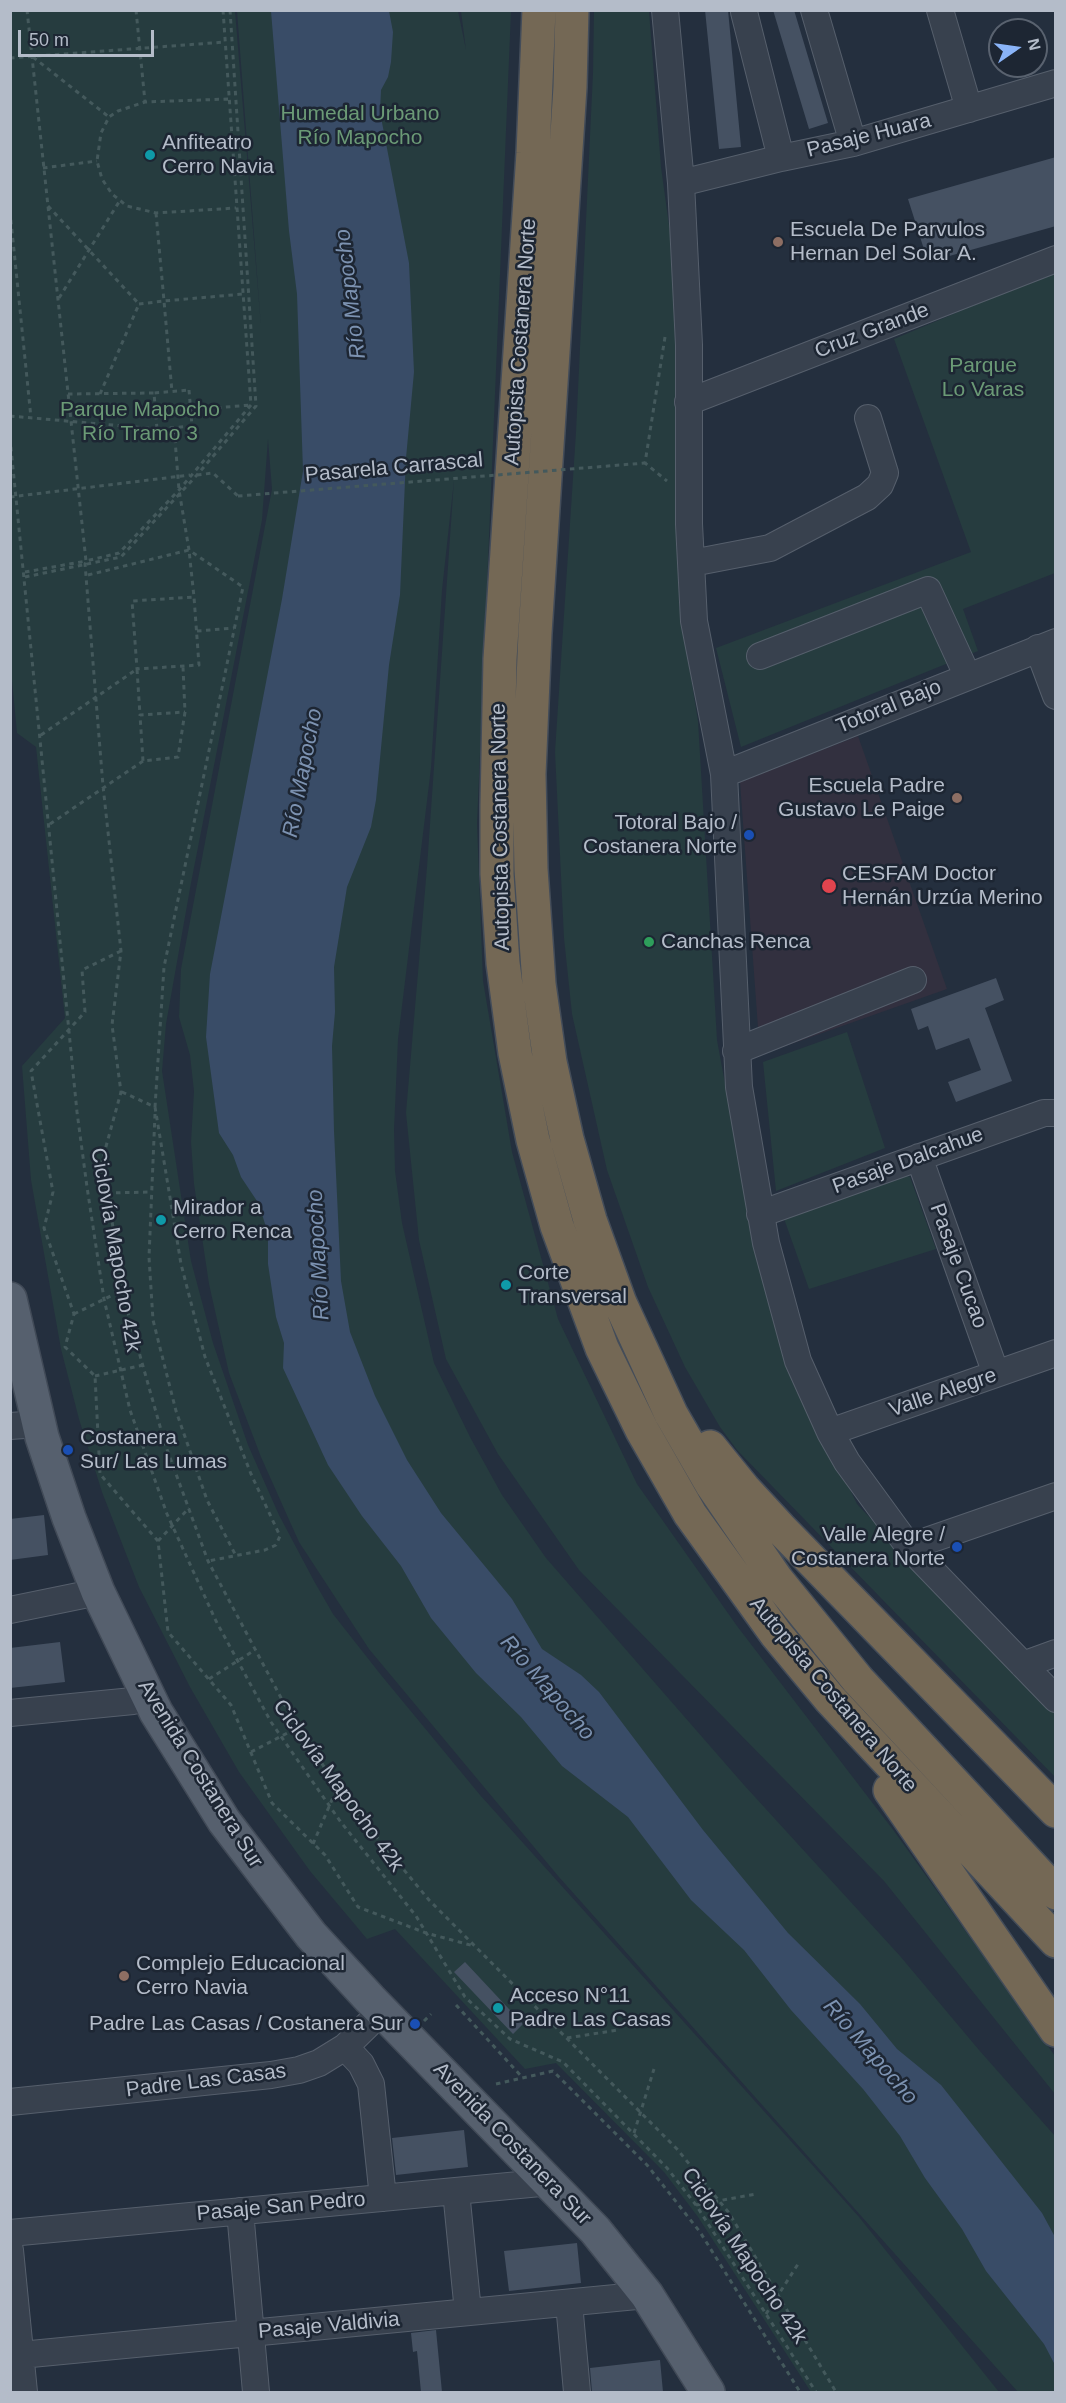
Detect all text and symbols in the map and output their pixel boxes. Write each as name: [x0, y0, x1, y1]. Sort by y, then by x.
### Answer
scale bar: [21, 18, 158, 56]
north arrow: [988, 18, 1048, 78]
text: 50 m: [29, 30, 69, 50]
text: N: [1024, 37, 1044, 52]
park label: Humedal Urbano Río Mapocho: [281, 101, 439, 151]
street label: Pasaje Huara: [804, 108, 934, 164]
place label: Anfiteatro Cerro Navia: [162, 130, 274, 180]
marker: Anfiteatro Cerro Navia: [143, 148, 157, 162]
place label: Escuela De Parvulos Hernan Del Solar A.: [790, 217, 985, 267]
street label: Autopista Costanera Norte: [500, 218, 542, 466]
water label: Río Mapocho: [330, 227, 372, 361]
marker: Escuela De Parvulos Hernan Del Solar A.: [771, 235, 785, 249]
street label: Cruz Grande: [811, 298, 933, 364]
park label: Parque Lo Varas: [942, 353, 1024, 403]
park label: Parque Mapocho Río Tramo 3: [60, 397, 220, 447]
street label: Pasarela Carrascal: [304, 448, 484, 488]
street label: Totoral Bajo: [833, 675, 945, 739]
street label: Autopista Costanera Norte: [486, 703, 516, 951]
water label: Río Mapocho: [278, 706, 328, 840]
place label: Escuela Padre Gustavo Le Paige: [778, 773, 945, 823]
marker: Escuela Padre Gustavo Le Paige: [950, 791, 964, 805]
place label: Totoral Bajo / Costanera Norte: [583, 810, 737, 860]
marker: Totoral Bajo / Costanera Norte: [742, 828, 756, 842]
place label: CESFAM Doctor Hernán Urzúa Merino: [842, 861, 1043, 911]
marker: CESFAM Doctor Hernán Urzúa Merino: [820, 877, 838, 895]
place label: Canchas Renca: [661, 929, 810, 955]
marker: Canchas Renca: [642, 935, 656, 949]
street label: Pasaje Dalcahue: [829, 1122, 987, 1200]
street label: Ciclovía Mapocho 42k: [85, 1146, 145, 1354]
water label: Río Mapocho: [302, 1189, 336, 1321]
place label: Mirador a Cerro Renca: [173, 1195, 292, 1245]
street label: Pasaje Cucao: [924, 1200, 992, 1332]
marker: Mirador a Cerro Renca: [154, 1213, 168, 1227]
place label: Corte Transversal: [518, 1260, 627, 1310]
marker: Corte Transversal: [499, 1278, 513, 1292]
street label: Valle Alegre: [886, 1363, 1000, 1423]
place label: Costanera Sur/ Las Lumas: [80, 1425, 227, 1475]
marker: Costanera Sur/ Las Lumas: [61, 1443, 75, 1457]
place label: Valle Alegre / Costanera Norte: [791, 1522, 945, 1572]
marker: Valle Alegre / Costanera Norte: [950, 1540, 964, 1554]
street label: Autopista Costanera Norte: [744, 1592, 922, 1798]
water label: Río Mapocho: [494, 1630, 600, 1746]
street label: Avenida Costanera Sur: [132, 1675, 268, 1873]
street label: Ciclovía Mapocho 42k: [267, 1695, 409, 1877]
place label: Complejo Educacional Cerro Navia: [136, 1951, 345, 2001]
marker: Complejo Educacional Cerro Navia: [117, 1969, 131, 1983]
place label: Acceso N°11 Padre Las Casas: [510, 1983, 671, 2033]
water label: Río Mapocho: [817, 1994, 923, 2110]
marker: Acceso N°11 Padre Las Casas: [491, 2001, 505, 2015]
place label: Padre Las Casas / Costanera Sur: [89, 2011, 403, 2037]
marker: Padre Las Casas / Costanera Sur: [408, 2017, 422, 2031]
street label: Avenida Costanera Sur: [428, 2057, 596, 2231]
street label: Padre Las Casas: [125, 2059, 287, 2103]
street label: Ciclovía Mapocho 42k: [676, 2163, 812, 2349]
street label: Pasaje San Pedro: [196, 2187, 366, 2227]
street label: Pasaje Valdivia: [257, 2307, 401, 2345]

